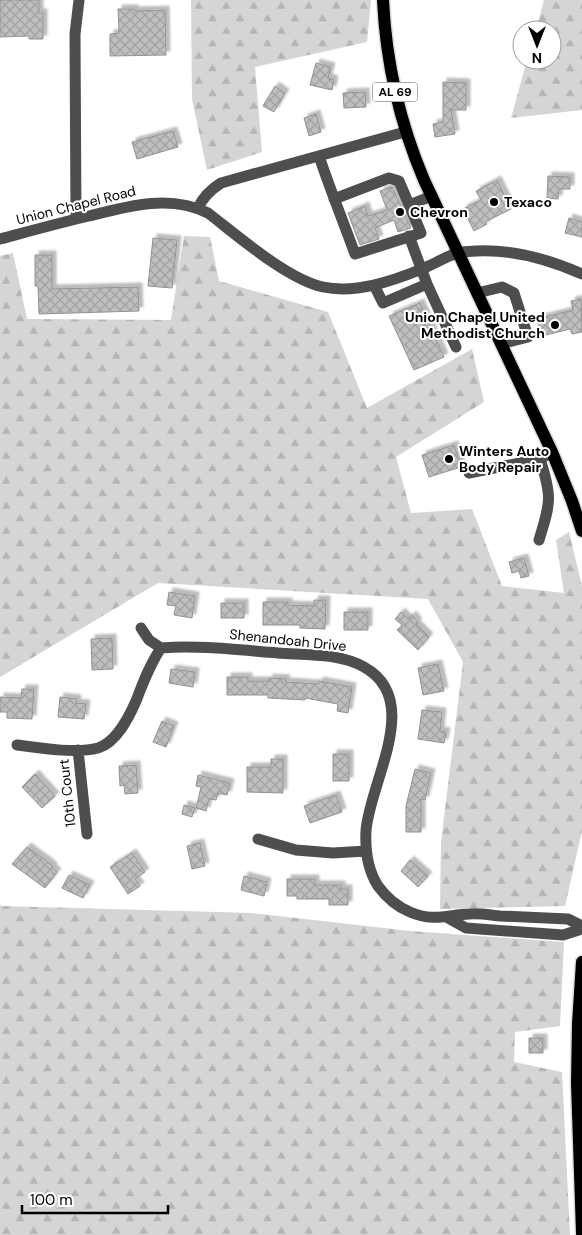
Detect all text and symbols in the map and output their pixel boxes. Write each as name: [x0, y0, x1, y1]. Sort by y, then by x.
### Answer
north arrow: [512, 20, 562, 70]
text: N: [532, 49, 542, 67]
road number: AL 69: [372, 82, 418, 101]
street label: Union Chapel Road: [14, 181, 138, 229]
place label: Texaco: [504, 193, 552, 211]
marker: Texaco: [488, 196, 500, 208]
place label: Chevron: [410, 203, 468, 221]
marker: Chevron: [394, 206, 406, 218]
place label: Union Chapel United Methodist Church: [405, 308, 545, 342]
marker: Union Chapel United Methodist Church: [549, 319, 561, 331]
place label: Winters Auto Body Repair: [459, 442, 549, 476]
marker: Winters Auto Body Repair: [443, 453, 455, 465]
street label: Shenandoah Drive: [229, 625, 347, 655]
street label: 10th Court: [54, 758, 80, 828]
scale bar: [22, 1182, 169, 1214]
text: 100 m: [30, 1190, 73, 1210]

